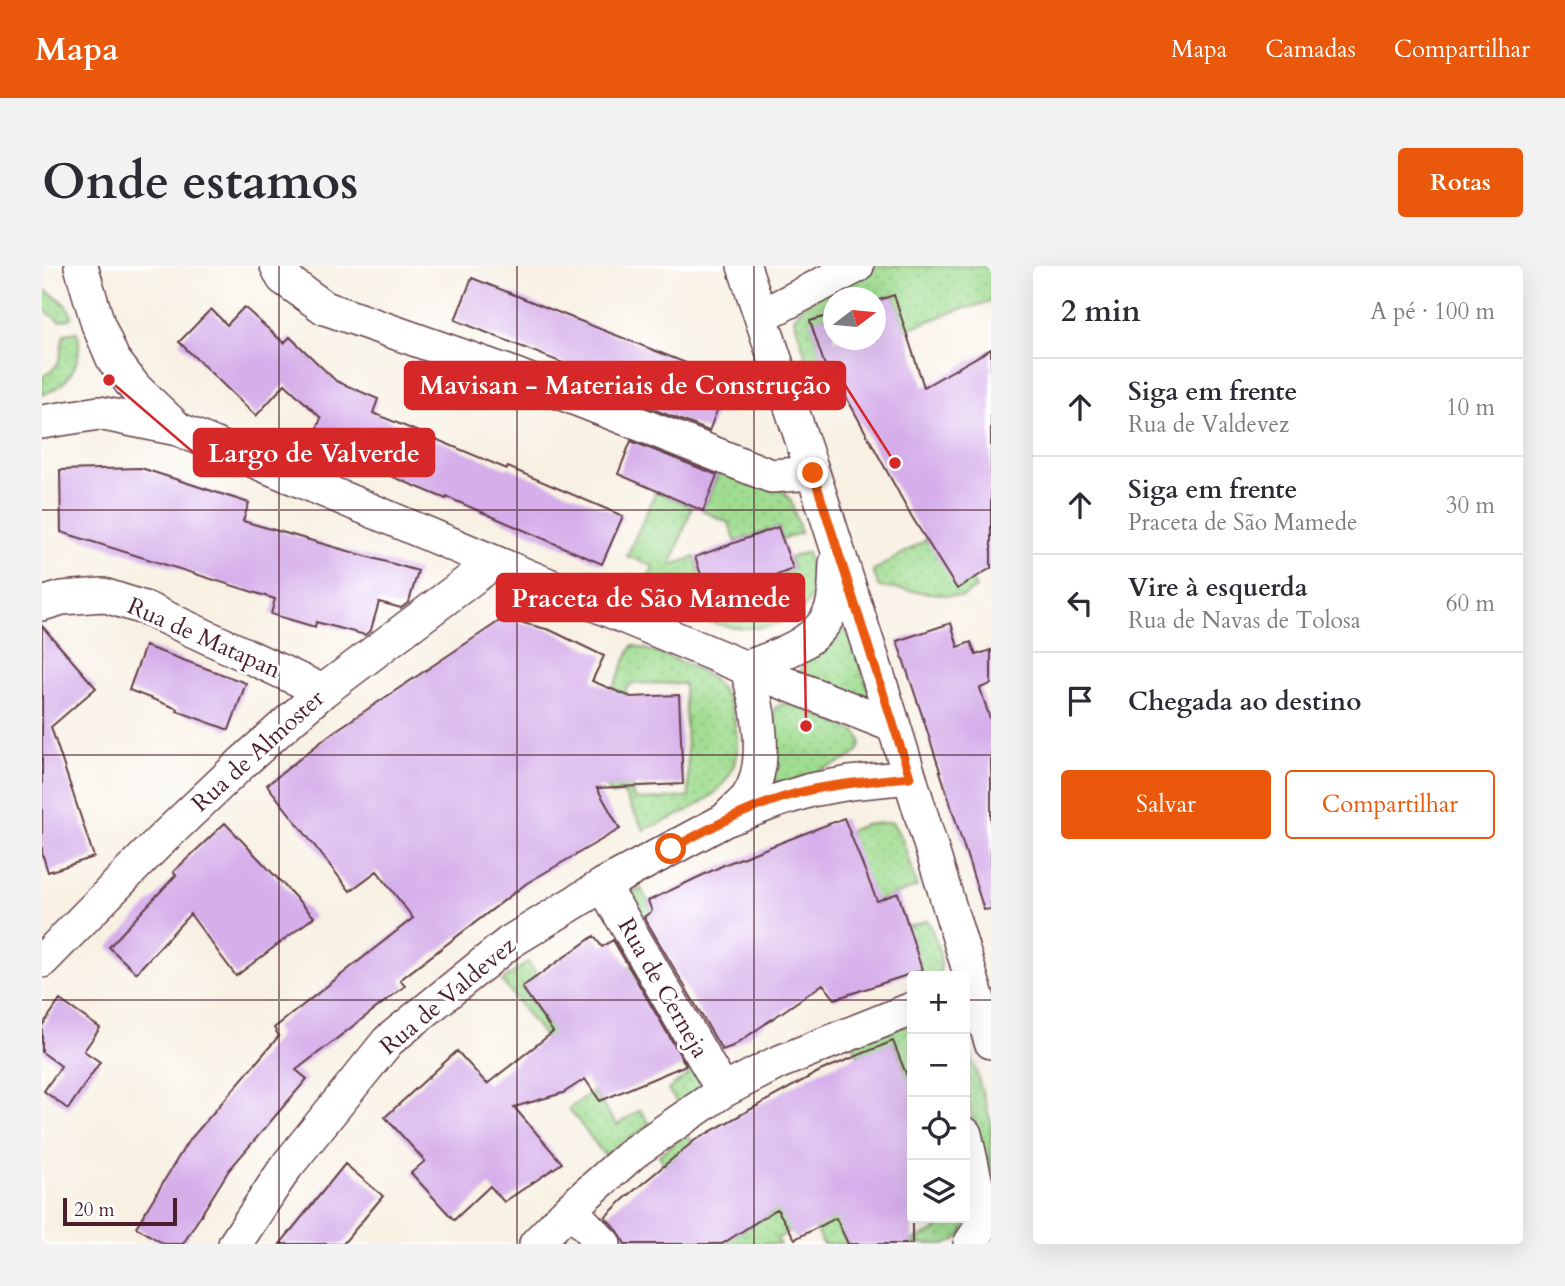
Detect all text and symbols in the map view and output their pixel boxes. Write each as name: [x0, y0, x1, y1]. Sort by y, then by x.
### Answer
text: Mapa: [35, 27, 119, 72]
text: Mapa: [1171, 33, 1227, 66]
text: Camadas: [1265, 33, 1356, 66]
text: Compartilhar: [1394, 33, 1530, 66]
button: Rotas: [1398, 148, 1523, 217]
text: Onde estamos: [42, 149, 358, 216]
north arrow: [823, 287, 886, 350]
text: 2 min: [1061, 291, 1141, 332]
text: A pé · 100 m: [1371, 296, 1495, 327]
callout: Mavisan - Materiais de Construção: [405, 362, 845, 409]
text: Mavisan - Materiais de Construção: [419, 368, 831, 403]
text: Siga em frente: [1128, 374, 1297, 409]
icon: ahead: [1061, 388, 1099, 426]
text: 10 m: [1446, 392, 1495, 423]
text: Rua de Valdevez: [1128, 409, 1289, 440]
callout: Largo de Valverde: [194, 429, 434, 476]
text: Largo de Valverde: [208, 436, 420, 471]
route end: [797, 457, 828, 488]
text: Siga em frente: [1128, 472, 1297, 507]
icon: ahead: [1061, 486, 1099, 524]
text: 30 m: [1446, 490, 1495, 521]
text: Praceta de São Mamede: [1128, 507, 1357, 538]
text: Vire à esquerda: [1128, 570, 1308, 605]
callout: Praceta de São Mamede: [497, 574, 804, 621]
text: Praceta de São Mamede: [511, 581, 791, 616]
icon: left: [1061, 584, 1099, 622]
text: 60 m: [1446, 588, 1495, 619]
street label: Rua de Matapan: [122, 589, 286, 687]
text: Rua de Navas de Tolosa: [1128, 605, 1361, 636]
street label: Rua de Almoster: [184, 682, 332, 820]
icon: arrive: [1061, 682, 1099, 720]
text: Chegada ao destino: [1128, 684, 1361, 719]
button: Salvar: [1061, 770, 1271, 839]
button: Compartilhar: [1285, 770, 1495, 839]
route start: [655, 833, 686, 864]
street label: Rua de Cerneja: [610, 912, 717, 1065]
street label: Rua de Valdevez: [373, 929, 523, 1063]
map controls: [907, 971, 970, 1223]
button: +: [907, 971, 970, 1034]
button: −: [907, 1034, 970, 1097]
button: locate: [907, 1097, 970, 1160]
button: layers: [907, 1160, 970, 1223]
scale bar: [63, 1195, 177, 1227]
text: 20 m: [74, 1197, 115, 1223]

